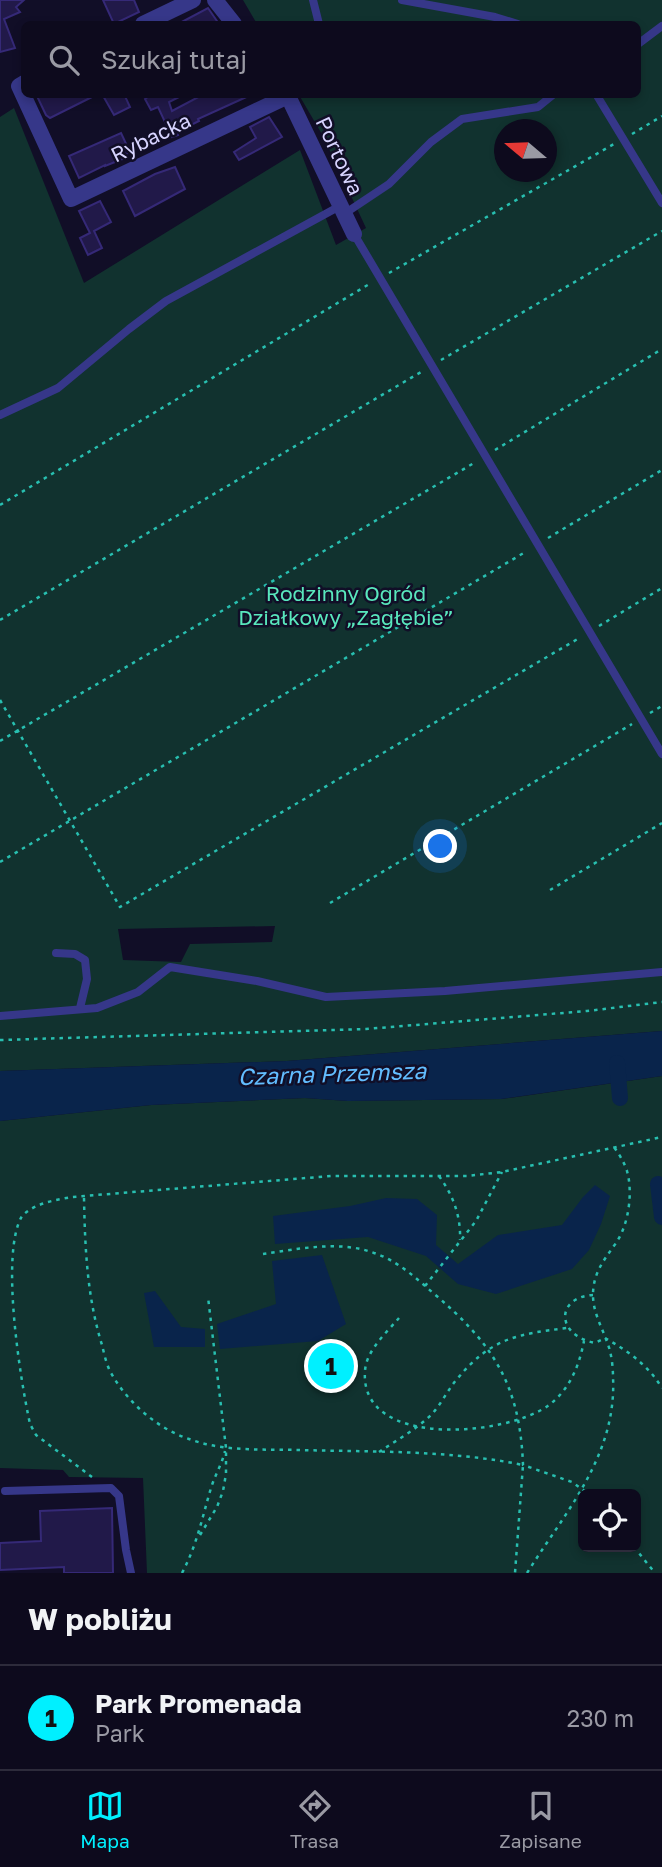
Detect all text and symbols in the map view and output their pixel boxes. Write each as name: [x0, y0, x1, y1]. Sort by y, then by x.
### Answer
search box: [21, 21, 641, 98]
icon: search: [45, 41, 83, 79]
text: Szukaj tutaj: [101, 44, 247, 75]
street label: Rybacka: [106, 107, 195, 168]
street label: Portowa: [310, 112, 369, 199]
north arrow: [494, 119, 557, 182]
park label: Rodzinny Ogród Działkowy „Zagłębie”: [238, 580, 454, 630]
your location: [423, 829, 457, 863]
water label: Czarna Przemsza: [237, 1056, 428, 1090]
pin: 1: [308, 1340, 354, 1392]
map controls: [578, 1489, 641, 1552]
button: locate: [578, 1489, 641, 1552]
text: W pobliżu: [28, 1601, 172, 1637]
text: Park Promenada: [95, 1688, 302, 1719]
text: 1: [45, 1704, 57, 1732]
text: 230 m: [567, 1704, 634, 1732]
text: Park: [95, 1719, 145, 1747]
tab: Mapa: [80, 1787, 130, 1852]
tab: Trasa: [290, 1787, 339, 1852]
tab: Zapisane: [499, 1787, 582, 1852]

